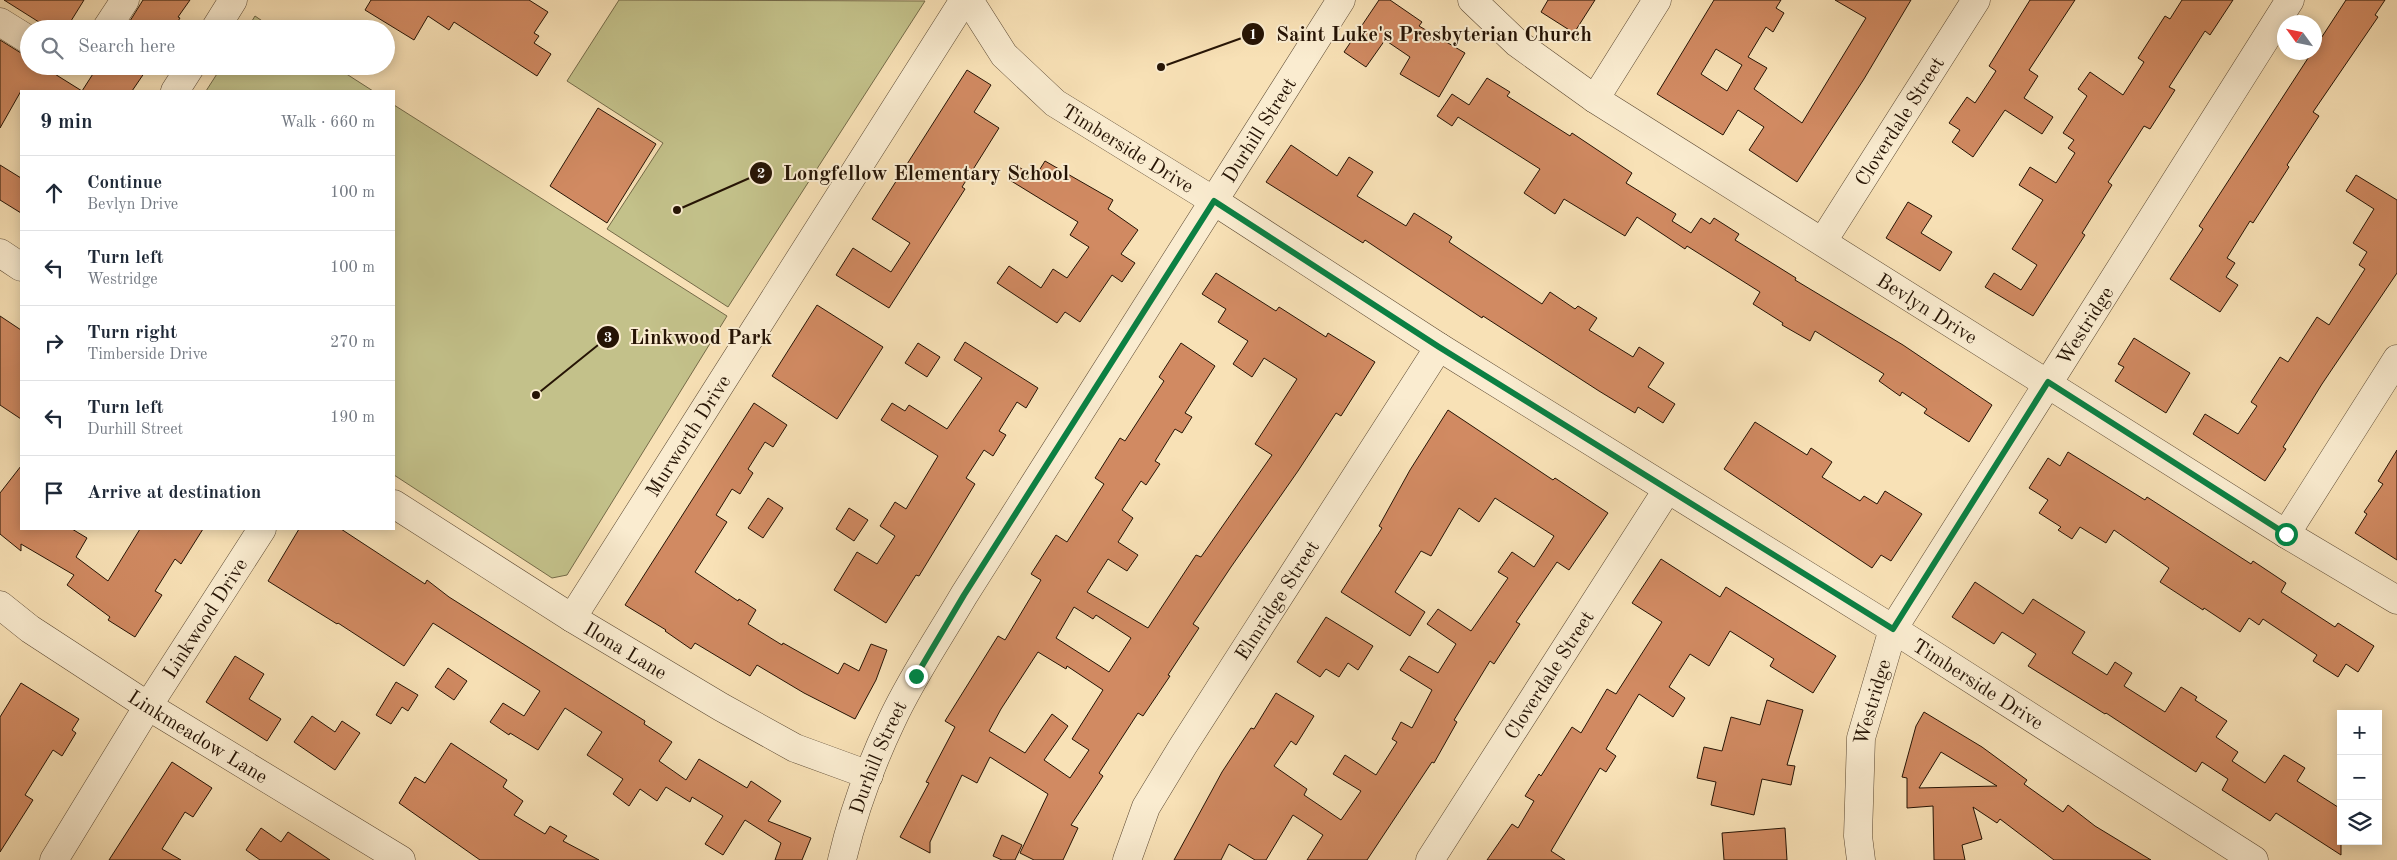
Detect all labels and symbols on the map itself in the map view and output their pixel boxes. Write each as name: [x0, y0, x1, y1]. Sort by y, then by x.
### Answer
north arrow: [2277, 15, 2322, 60]
callout: Saint Luke's Presbyterian Church: [1241, 16, 1602, 52]
text: Saint Luke's Presbyterian Church: [1276, 25, 1592, 46]
text: 1: [1249, 28, 1257, 43]
street label: Cloverdale Street: [1853, 54, 1949, 190]
street label: Durhill Street: [1220, 75, 1301, 187]
street label: Timberside Drive: [1058, 102, 1196, 198]
callout: Longfellow Elementary School: [748, 155, 1080, 191]
text: Longfellow Elementary School: [783, 164, 1069, 185]
text: 2: [757, 167, 765, 182]
street label: Bevlyn Drive: [1873, 271, 1980, 349]
street label: Westridge: [2054, 284, 2118, 369]
callout: Linkwood Park: [595, 319, 783, 355]
text: Linkwood Park: [630, 328, 773, 349]
text: 3: [604, 331, 612, 346]
street label: Murworth Drive: [643, 372, 735, 501]
route start: [2275, 523, 2298, 546]
street label: Elmridge Street: [1233, 538, 1324, 665]
street label: Linkwood Drive: [160, 556, 252, 683]
street label: Cloverdale Street: [1502, 608, 1599, 744]
street label: Ilona Lane: [580, 619, 670, 684]
street label: Timberside Drive: [1908, 636, 2046, 734]
street label: Westridge: [1852, 657, 1896, 748]
route end: [905, 665, 928, 688]
street label: Linkmeadow Lane: [124, 688, 270, 788]
street label: Durhill Street: [847, 698, 912, 817]

